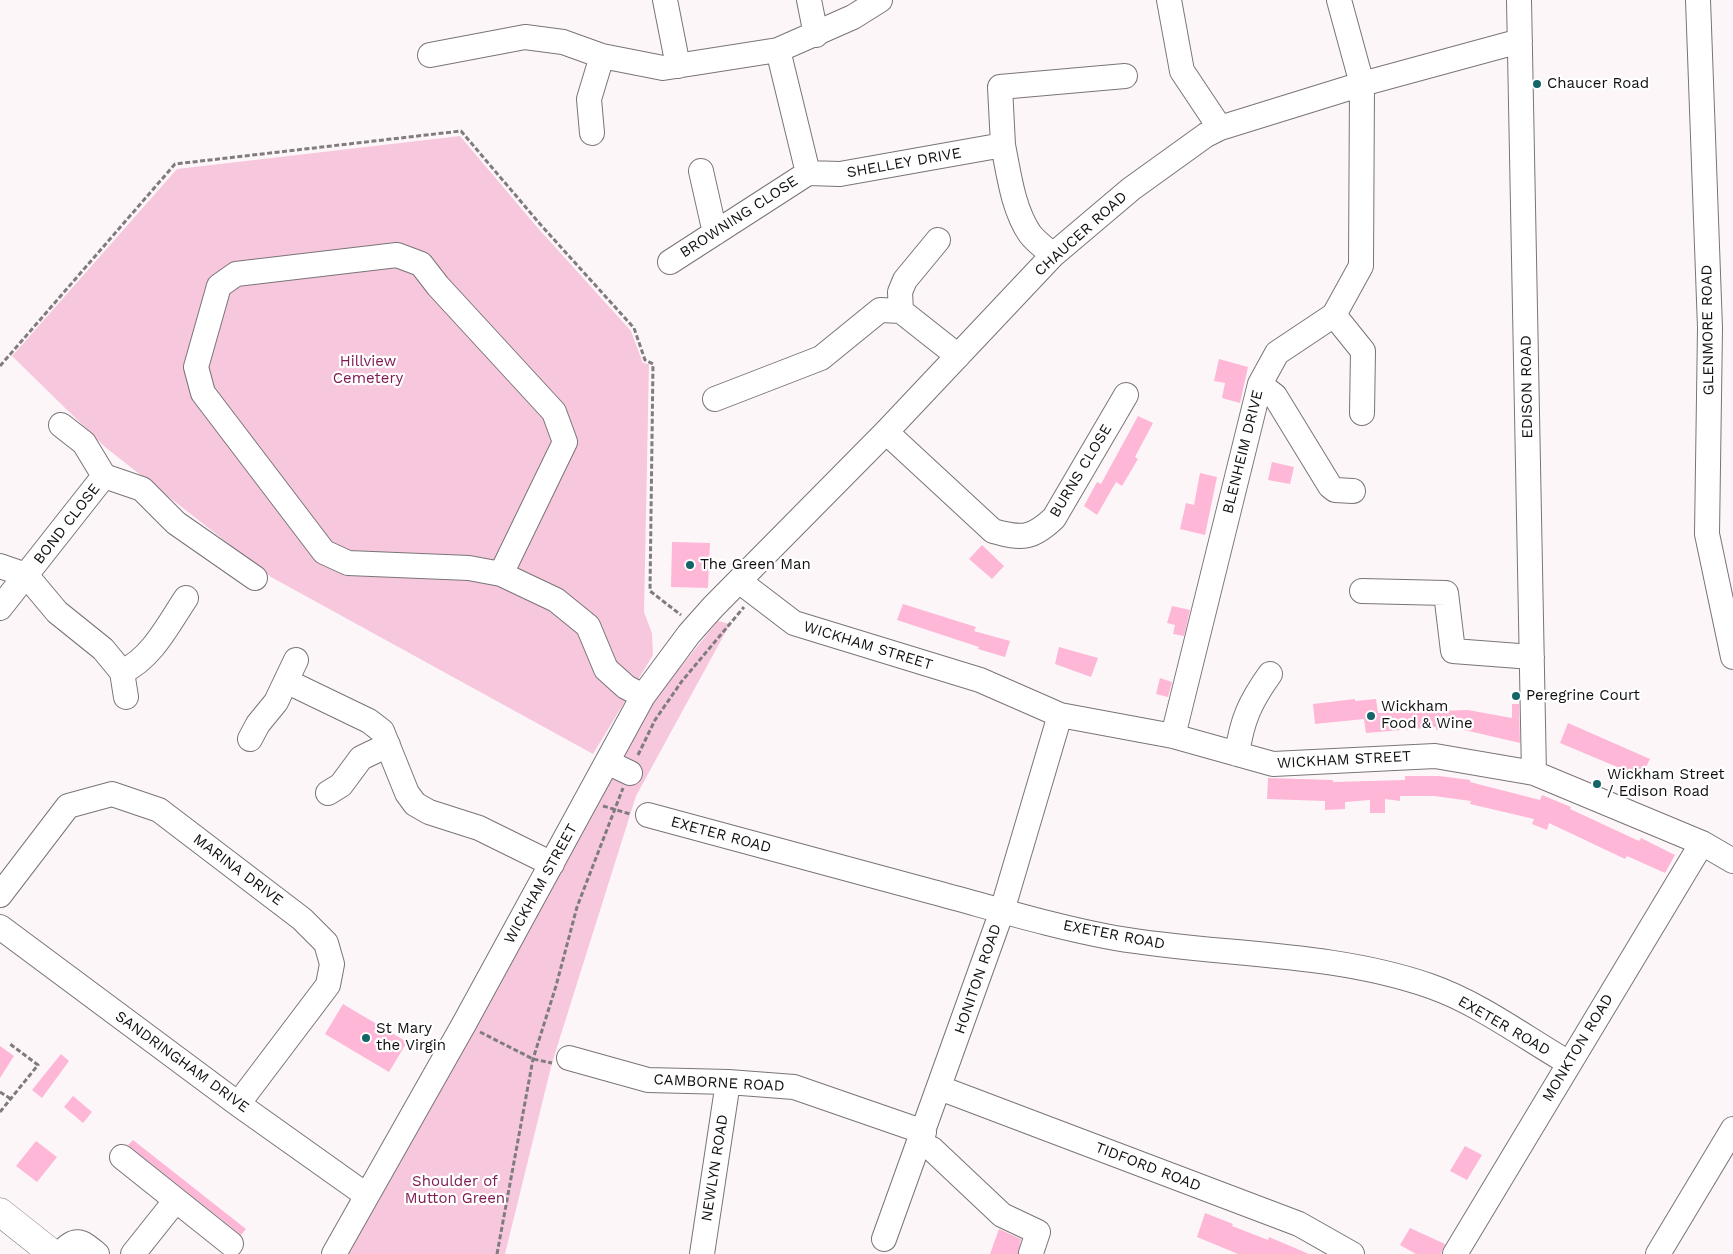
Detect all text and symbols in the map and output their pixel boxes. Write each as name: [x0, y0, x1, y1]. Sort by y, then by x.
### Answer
place label: Chaucer Road: [1547, 75, 1649, 93]
marker: Chaucer Road: [1531, 78, 1543, 90]
street label: SHELLEY DRIVE: [845, 144, 963, 182]
street label: BROWNING CLOSE: [677, 172, 801, 262]
street label: CHAUCER ROAD: [1031, 188, 1131, 280]
street label: GLENMORE ROAD: [1698, 265, 1718, 395]
street label: EDISON ROAD: [1517, 335, 1537, 439]
park label: Hillview Cemetery: [333, 353, 403, 388]
street label: BLENHEIM DRIVE: [1219, 388, 1267, 516]
street label: BURNS CLOSE: [1046, 421, 1116, 521]
street label: BOND CLOSE: [30, 480, 104, 568]
place label: The Green Man: [700, 556, 811, 574]
marker: The Green Man: [684, 559, 696, 571]
street label: WICKHAM STREET: [801, 618, 935, 674]
place label: Peregrine Court: [1526, 687, 1640, 705]
marker: Peregrine Court: [1510, 690, 1522, 702]
place label: Wickham Food & Wine: [1381, 698, 1473, 733]
marker: Wickham Food & Wine: [1365, 710, 1377, 722]
street label: WICKHAM STREET: [1277, 748, 1411, 772]
place label: Wickham Street / Edison Road: [1607, 766, 1725, 801]
marker: Wickham Street / Edison Road: [1591, 778, 1603, 790]
street label: EXETER ROAD: [669, 813, 773, 857]
street label: WICKHAM STREET: [501, 821, 581, 947]
street label: MARINA DRIVE: [190, 830, 286, 910]
street label: EXETER ROAD: [1062, 916, 1166, 954]
street label: HONITON ROAD: [951, 922, 1005, 1036]
street label: MONKTON ROAD: [1539, 991, 1617, 1105]
street label: EXETER ROAD: [1455, 992, 1553, 1060]
street label: SANDRINGHAM DRIVE: [112, 1007, 252, 1117]
place label: St Mary the Virgin: [376, 1020, 446, 1055]
marker: St Mary the Virgin: [360, 1032, 372, 1044]
street label: CAMBORNE ROAD: [653, 1071, 785, 1095]
street label: NEWLYN ROAD: [698, 1113, 732, 1223]
street label: TIDFORD ROAD: [1093, 1139, 1203, 1195]
park label: Shoulder of Mutton Green: [405, 1173, 505, 1208]

